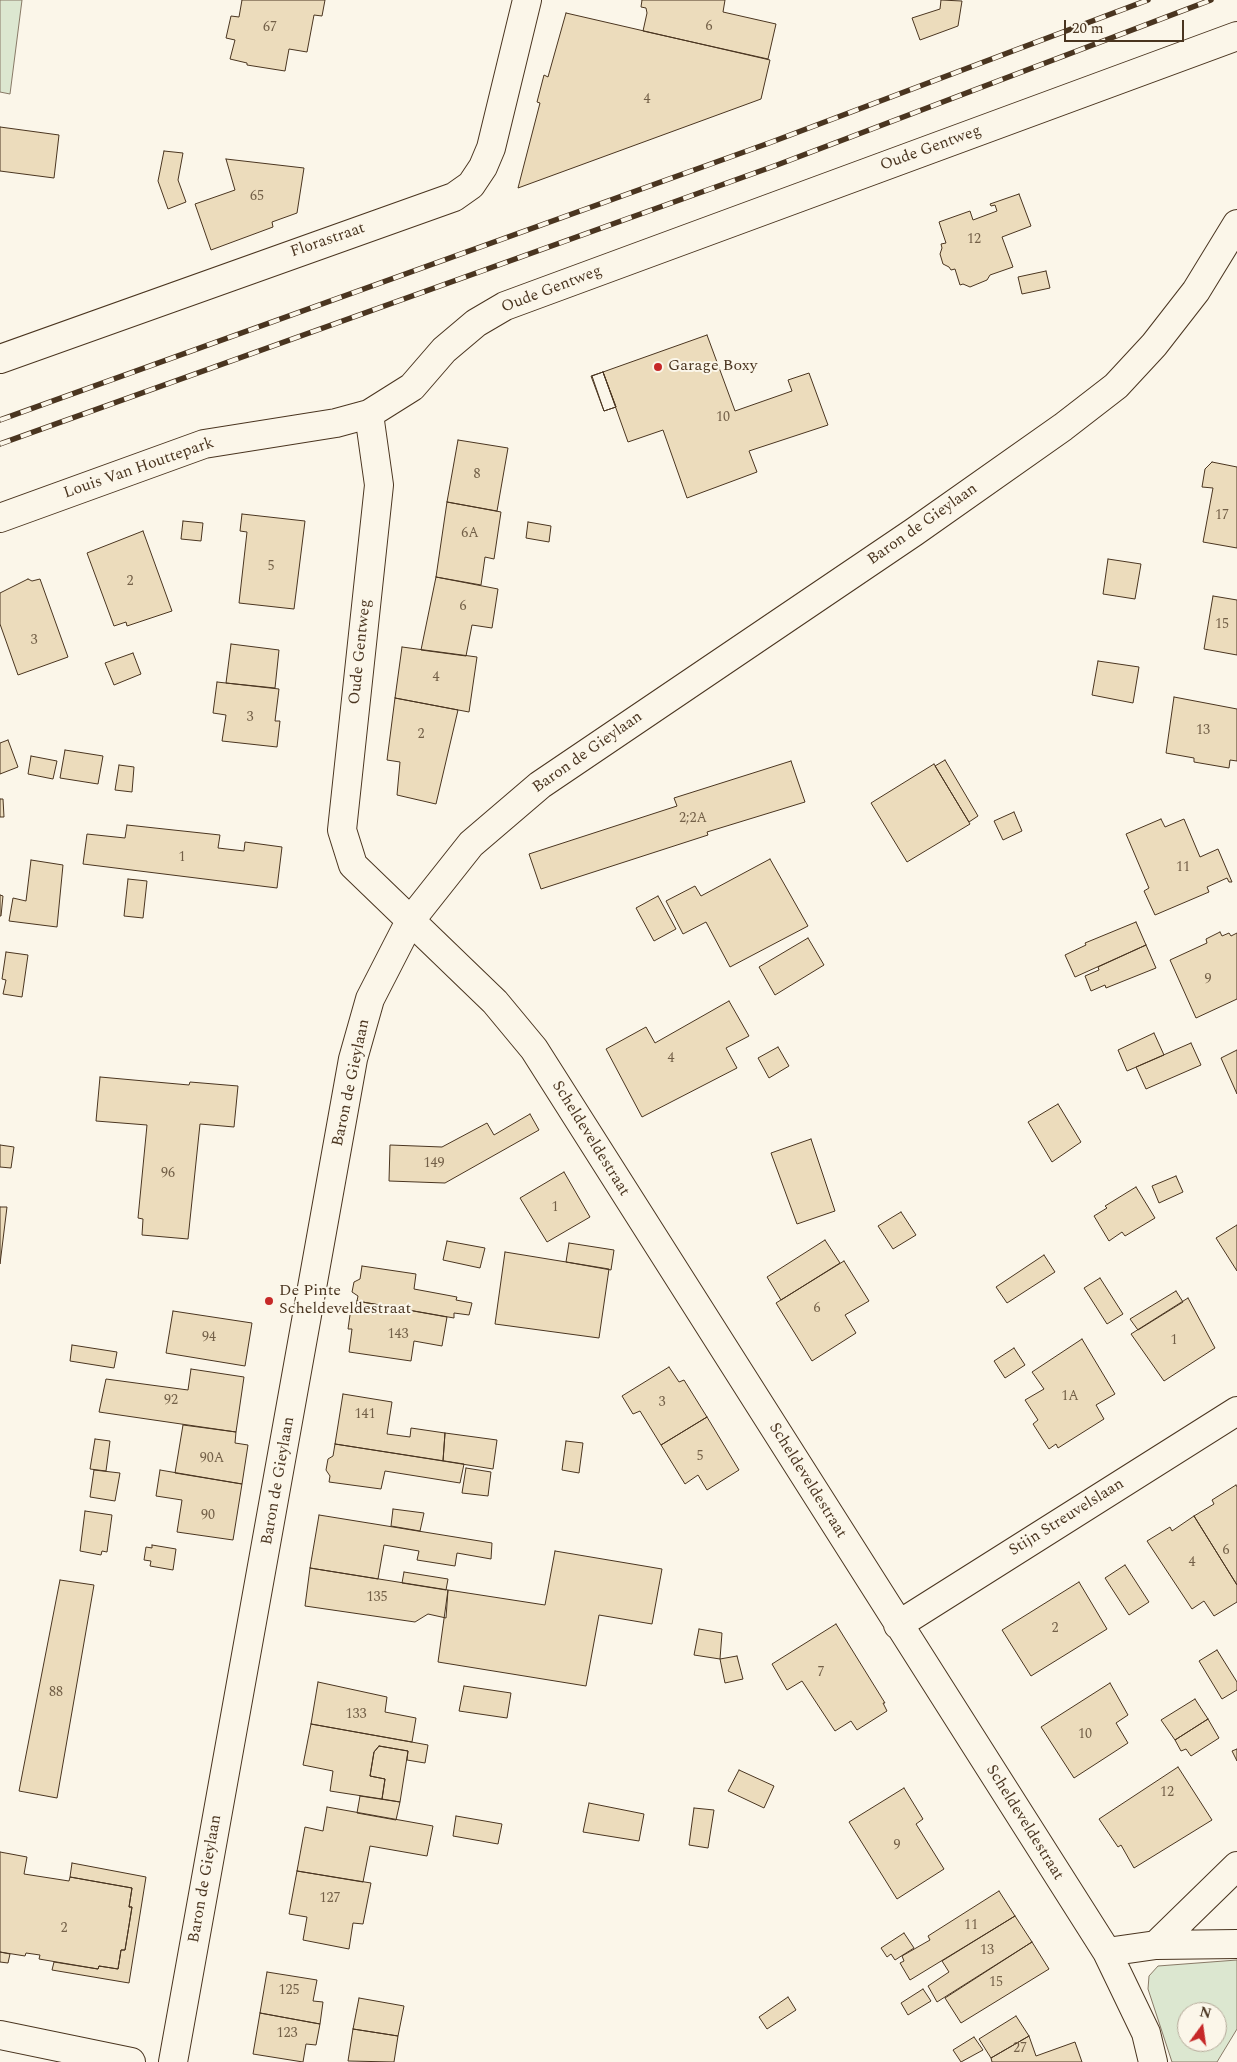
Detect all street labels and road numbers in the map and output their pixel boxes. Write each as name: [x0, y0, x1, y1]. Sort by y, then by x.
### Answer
street label: Oude Gentweg: [878, 122, 984, 176]
street label: Florastraat: [288, 219, 368, 263]
street label: Oude Gentweg: [499, 262, 605, 318]
street label: Louis Van Houttepark: [61, 434, 217, 504]
street label: Baron de Gieylaan: [864, 480, 982, 570]
street label: Oude Gentweg: [346, 598, 376, 706]
street label: Baron de Gieylaan: [529, 708, 647, 798]
street label: Baron de Gieylaan: [329, 1018, 375, 1148]
street label: Scheldeveldestraat: [547, 1078, 633, 1200]
street label: Baron de Gieylaan: [258, 1415, 300, 1547]
street label: Scheldeveldestraat: [764, 1420, 850, 1542]
street label: Stijn Streuvelslaan: [1006, 1475, 1128, 1561]
street label: Scheldeveldestraat: [981, 1762, 1067, 1884]
street label: Baron de Gieylaan: [185, 1813, 227, 1945]

